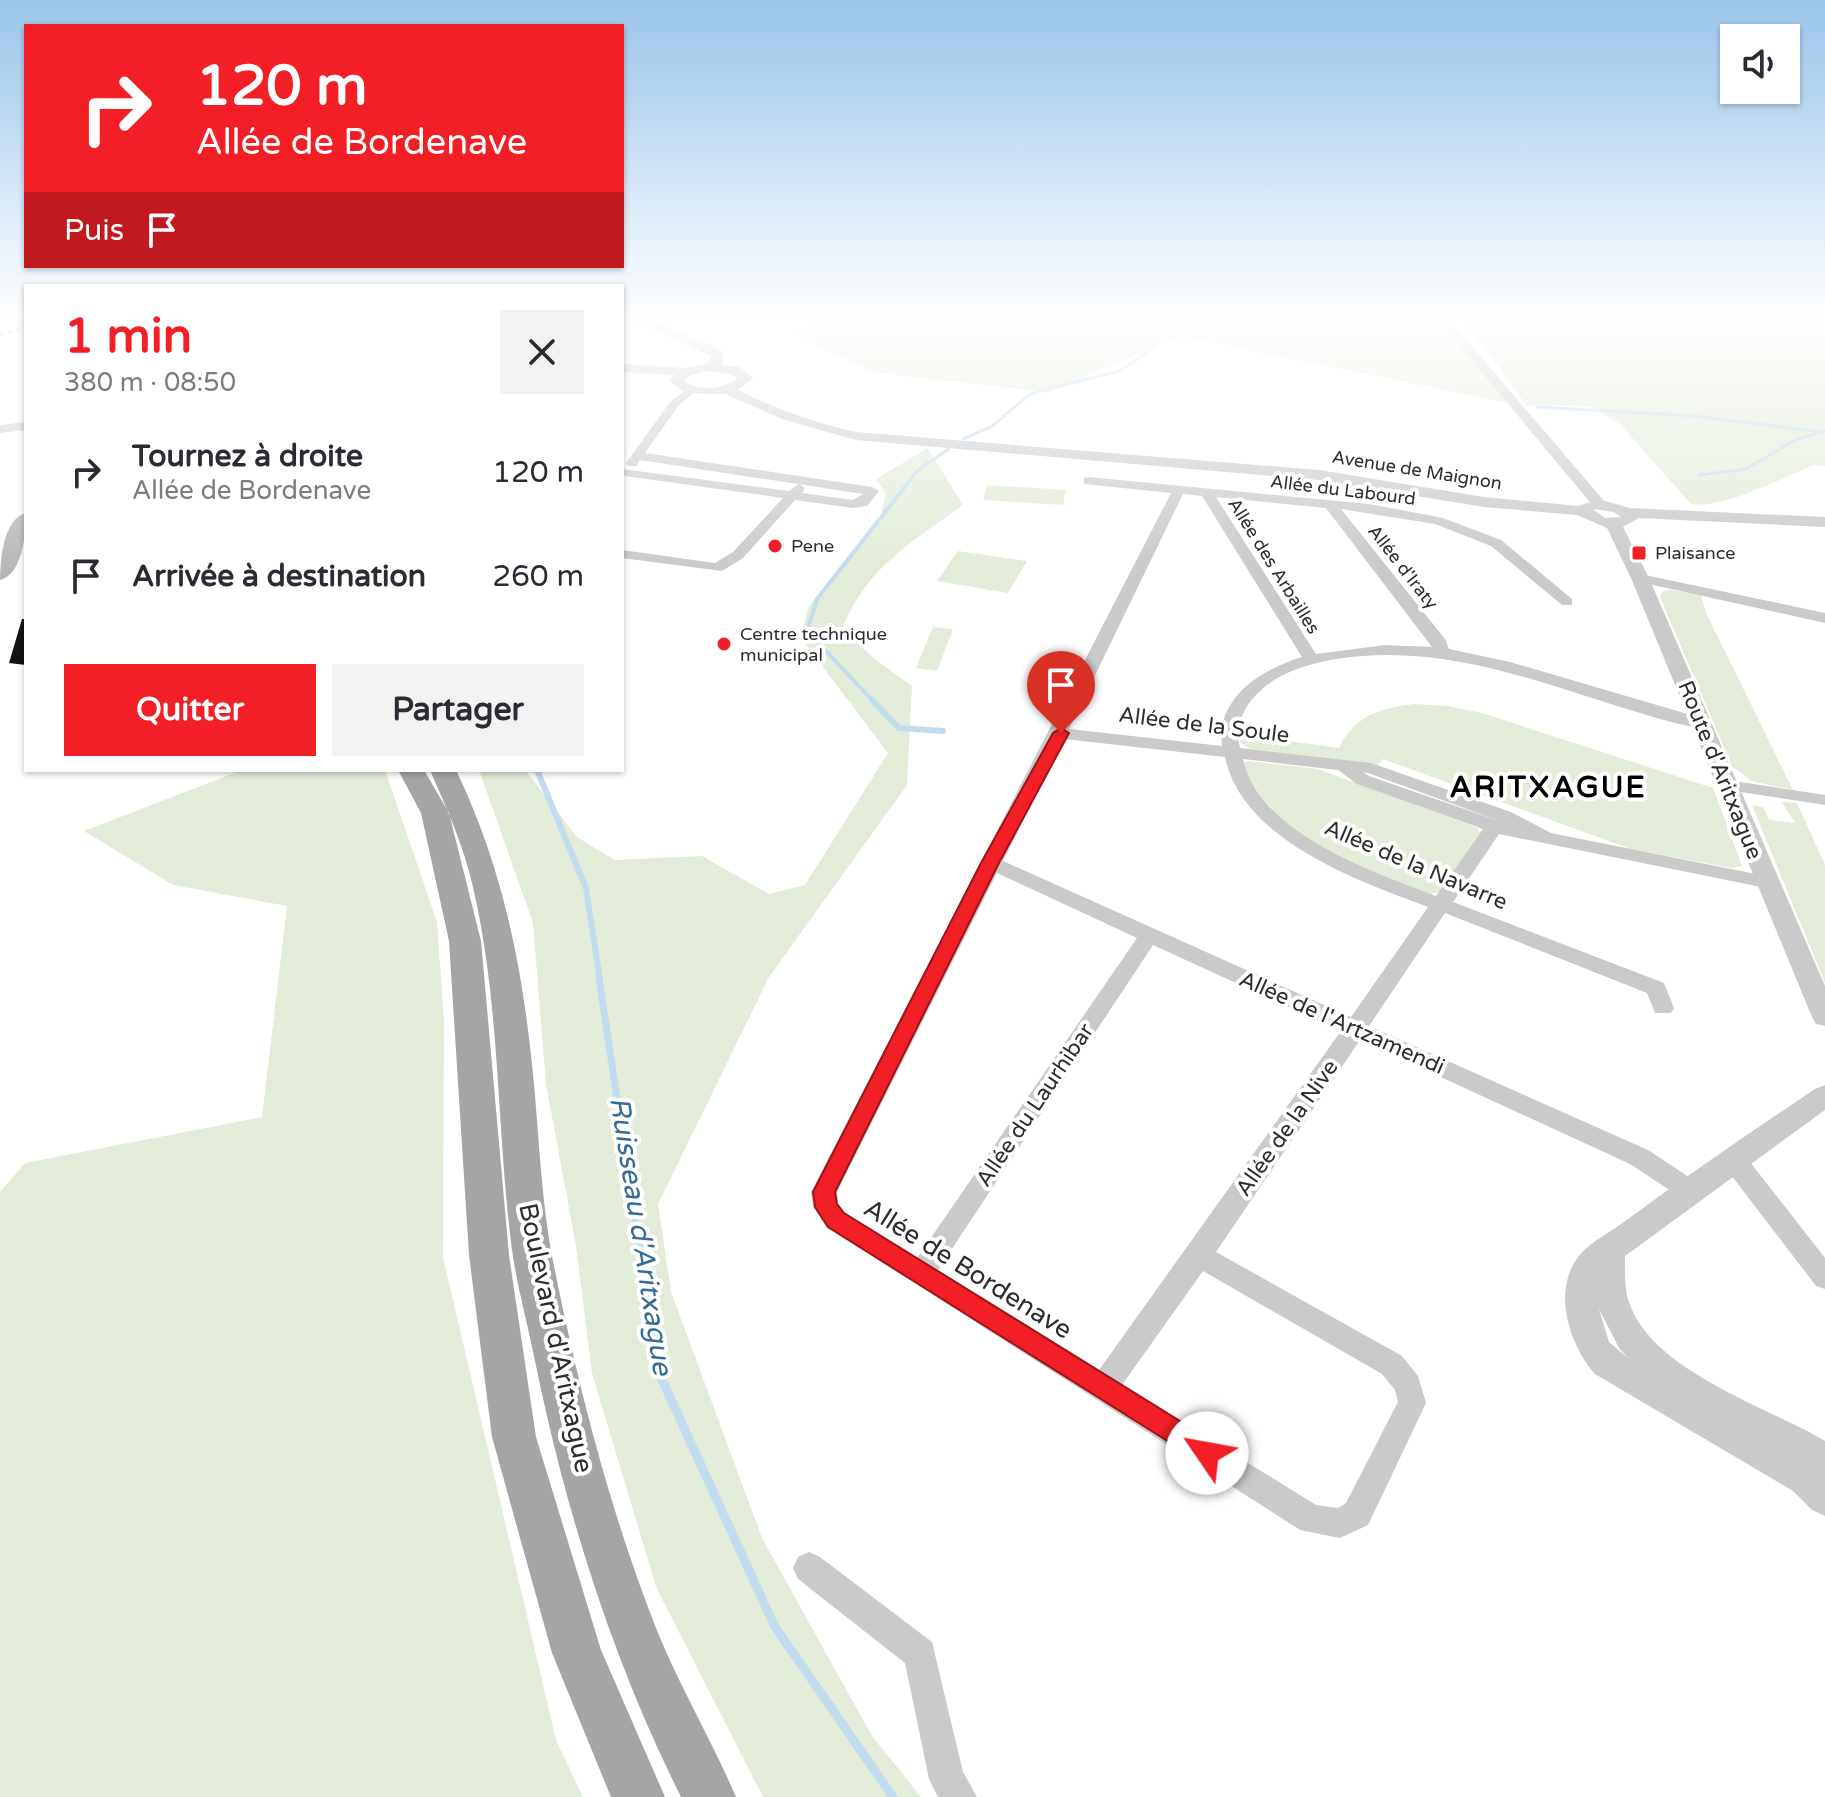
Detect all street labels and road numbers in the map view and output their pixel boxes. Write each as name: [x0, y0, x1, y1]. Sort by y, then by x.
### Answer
street label: Avenue de Maignon: [1331, 446, 1503, 494]
street label: Allée du Labourd: [1269, 470, 1417, 510]
street label: Allée des Arbailles: [1223, 494, 1325, 638]
street label: Allée d'Iraty: [1363, 520, 1443, 614]
street label: Route d'Aritxague: [1672, 677, 1768, 863]
street label: Allée de la Soule: [1117, 702, 1291, 748]
street label: Allée de la Navarre: [1321, 815, 1511, 915]
street label: Allée de l'Artzamendi: [1235, 966, 1449, 1080]
street label: Allée du Laurhibar: [971, 1018, 1100, 1192]
street label: Allée de la Nive: [1230, 1055, 1344, 1201]
street label: Allée de Bordenave: [858, 1192, 1078, 1346]
street label: Boulevard d'Aritxague: [512, 1200, 600, 1476]

